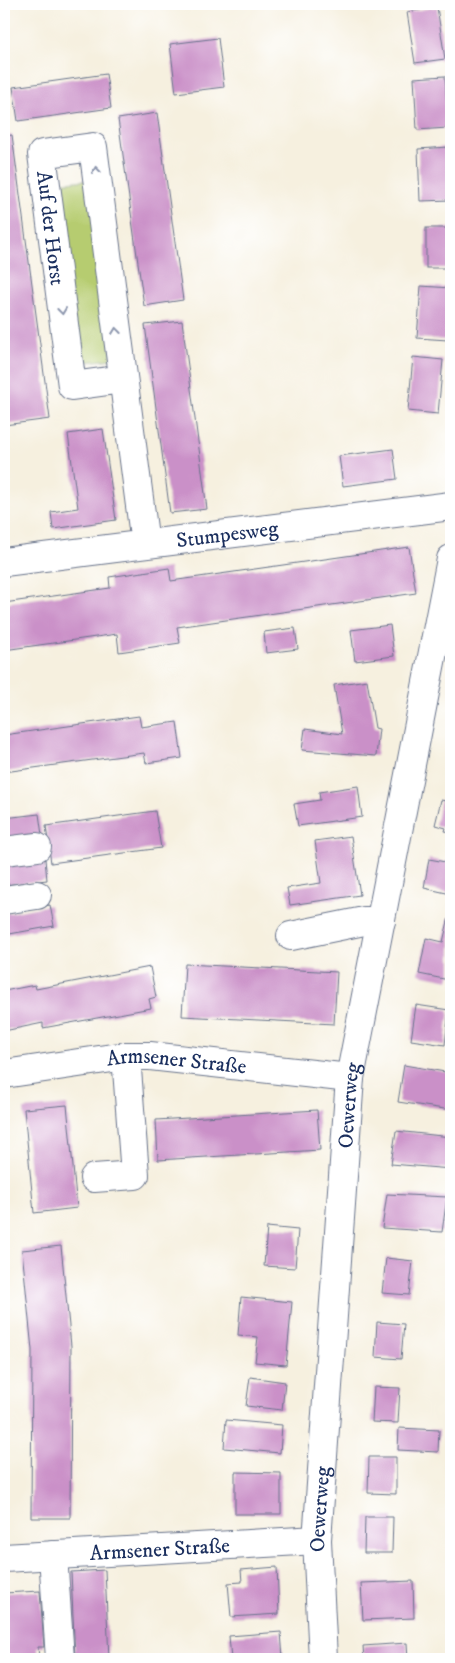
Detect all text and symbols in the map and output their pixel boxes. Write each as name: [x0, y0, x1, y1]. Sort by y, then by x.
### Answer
one-way arrow: [91, 166, 101, 174]
street label: Auf der Horst: [30, 169, 70, 287]
one-way arrow: [56, 307, 67, 315]
one-way arrow: [112, 327, 122, 335]
street label: Stumpesweg: [175, 516, 281, 554]
street label: Armsener Straße: [105, 1044, 248, 1081]
street label: Oewerweg: [333, 1060, 367, 1149]
street label: Oewerweg: [305, 1465, 336, 1553]
street label: Armsener Straße: [89, 1533, 231, 1567]

